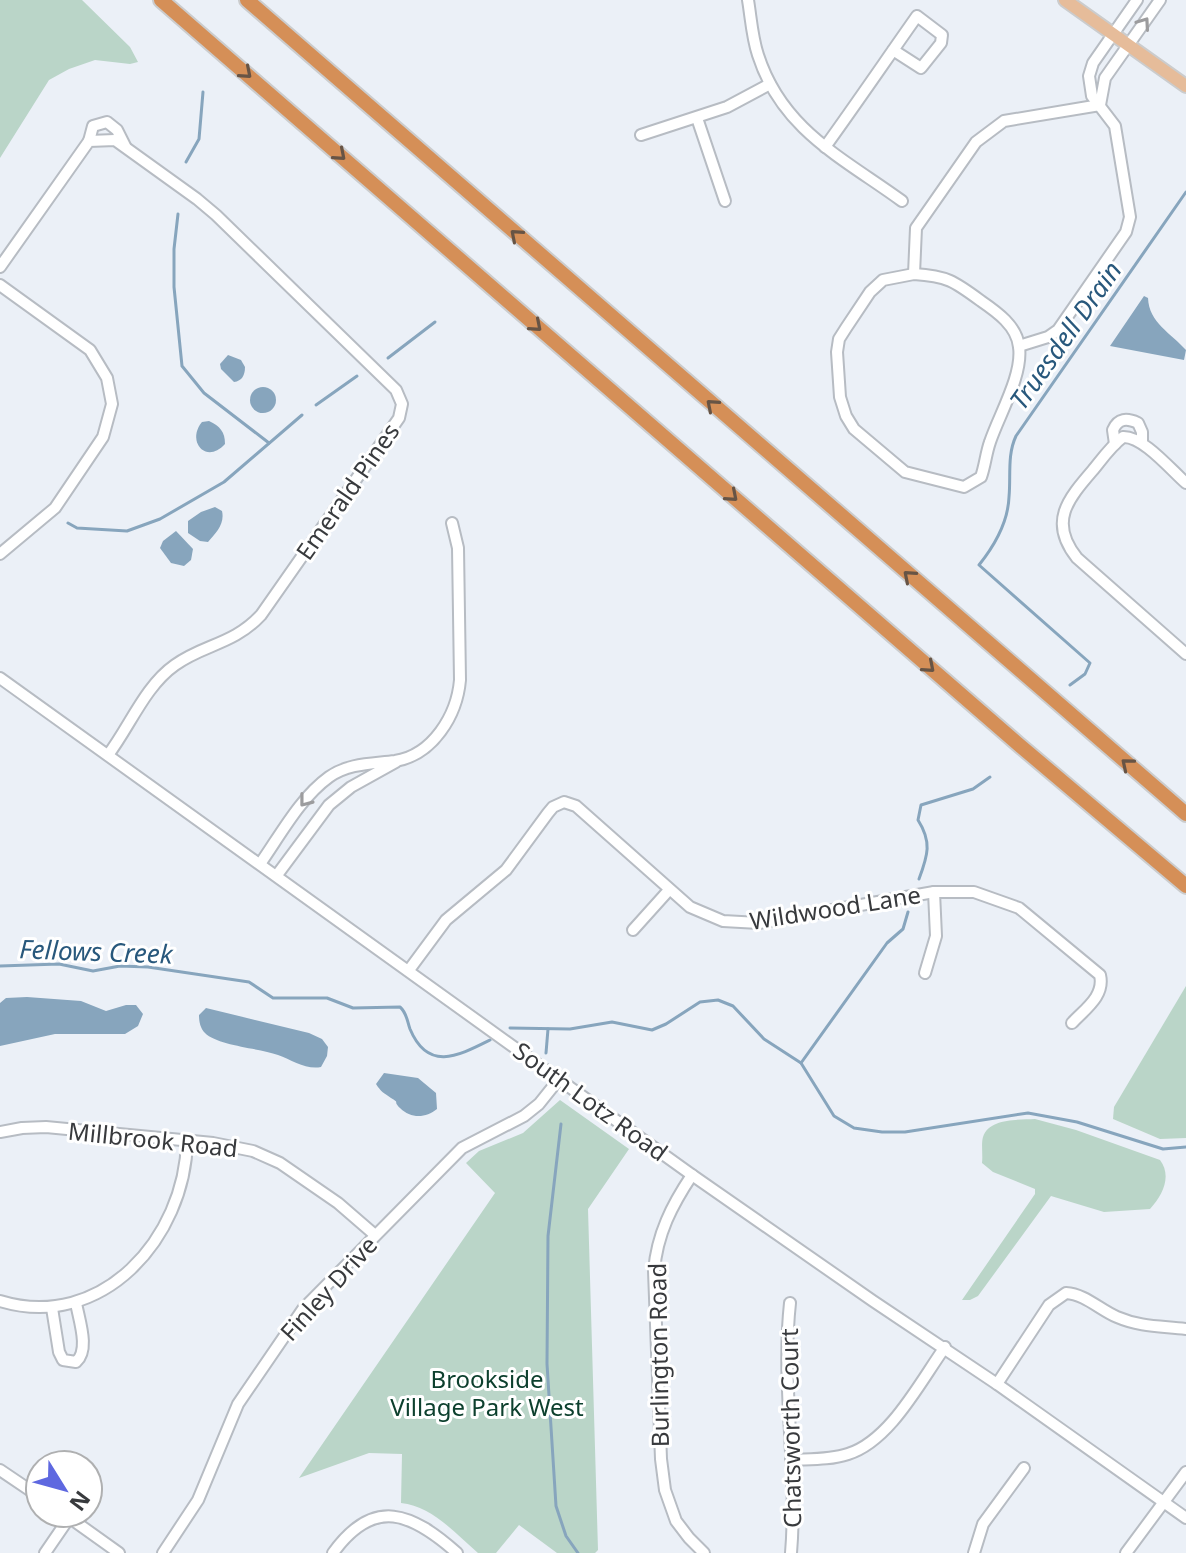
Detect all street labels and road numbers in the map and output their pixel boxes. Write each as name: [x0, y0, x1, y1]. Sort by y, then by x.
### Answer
street label: Emerald Pines: [288, 416, 406, 566]
street label: Wildwood Lane: [747, 877, 923, 937]
street label: South Lotz Road: [507, 1034, 675, 1168]
street label: Millbrook Road: [67, 1114, 239, 1164]
street label: Finley Drive: [272, 1228, 384, 1348]
street label: Burlington Road: [640, 1263, 676, 1447]
street label: Chatsworth Court: [772, 1328, 808, 1528]

